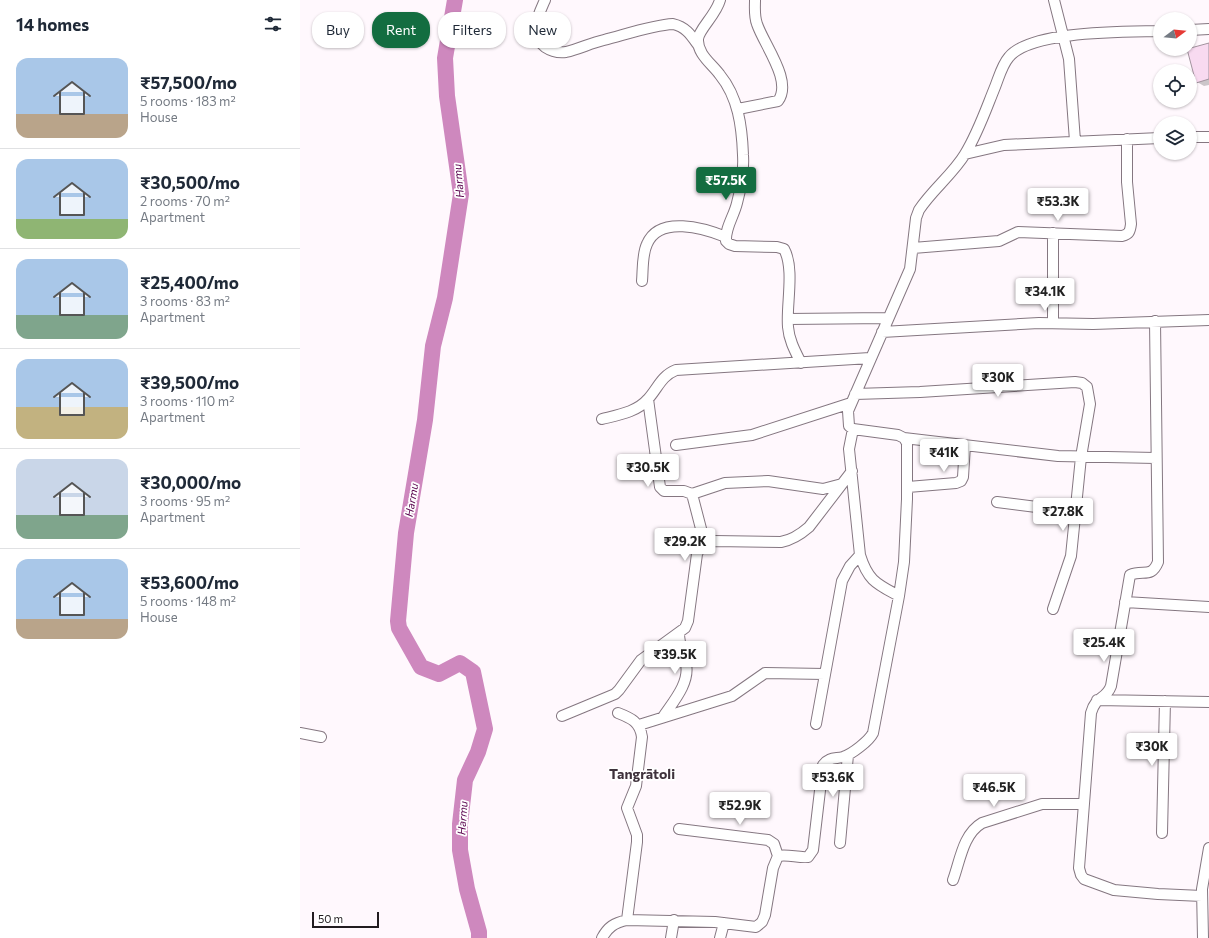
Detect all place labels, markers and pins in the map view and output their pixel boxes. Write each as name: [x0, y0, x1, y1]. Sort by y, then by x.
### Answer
pin: ₹57.5K: [693, 167, 759, 201]
pin: ₹53.3K: [1025, 188, 1091, 222]
pin: ₹34.1K: [1012, 278, 1078, 312]
pin: ₹30K: [974, 364, 1022, 398]
pin: ₹41K: [920, 439, 968, 473]
pin: ₹30.5K: [615, 454, 681, 488]
pin: ₹27.8K: [1030, 498, 1096, 532]
pin: ₹29.2K: [652, 528, 718, 562]
pin: ₹25.4K: [1071, 629, 1137, 663]
pin: ₹39.5K: [642, 641, 708, 675]
pin: ₹30K: [1128, 733, 1176, 767]
pin: ₹53.6K: [800, 764, 866, 798]
pin: ₹46.5K: [961, 774, 1027, 808]
pin: ₹52.9K: [707, 792, 773, 826]

